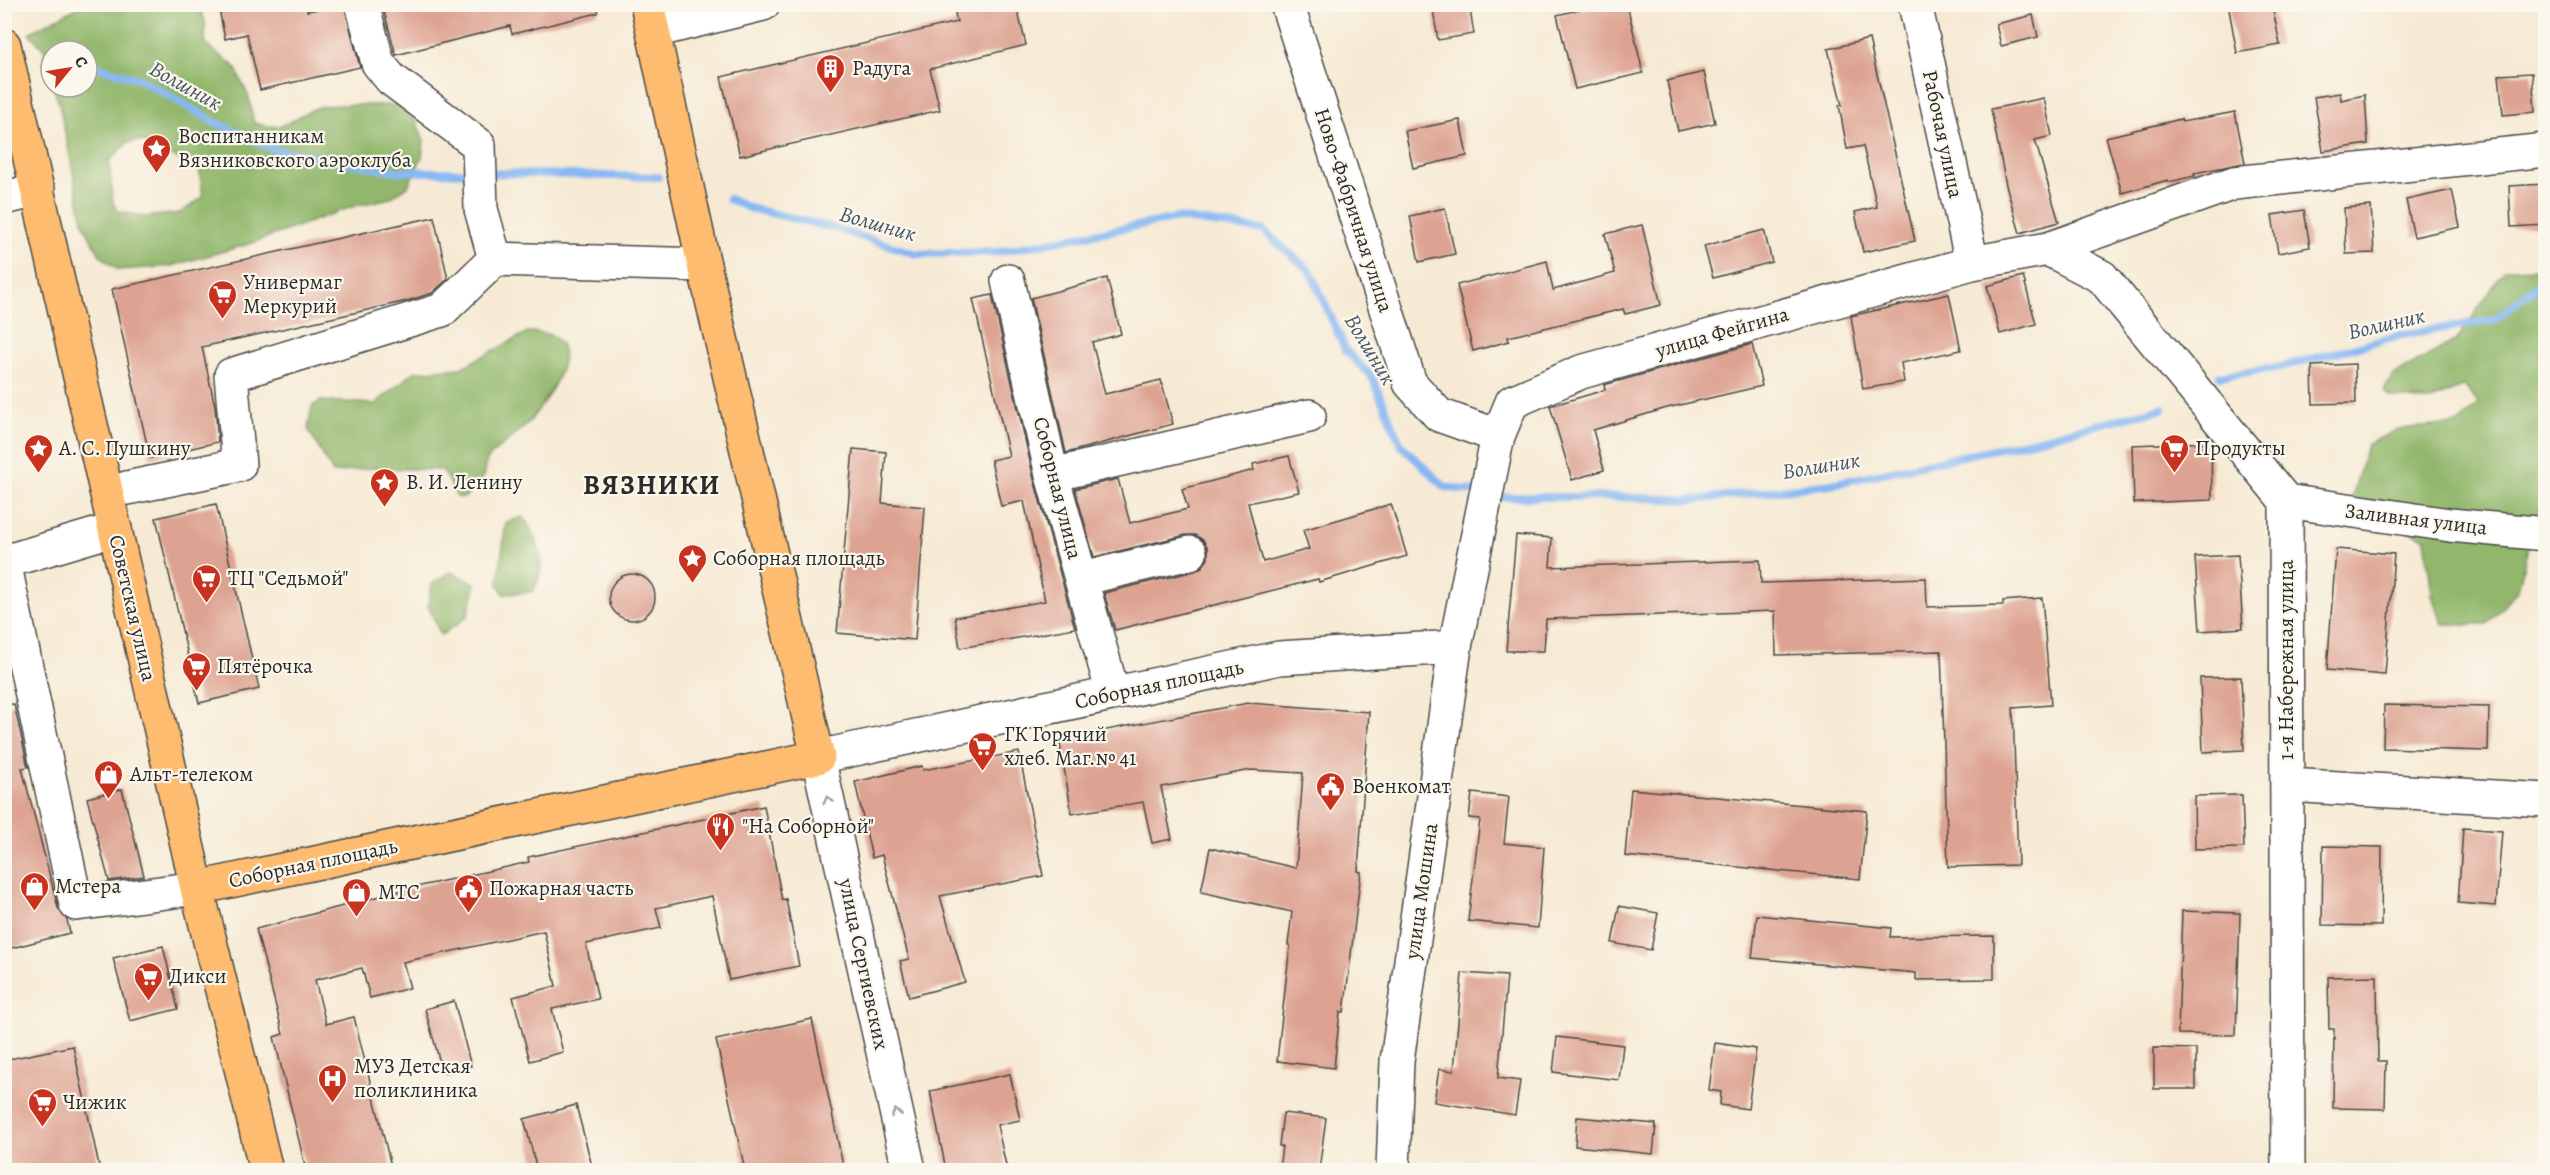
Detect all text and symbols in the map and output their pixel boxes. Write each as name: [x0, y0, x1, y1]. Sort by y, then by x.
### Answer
north arrow: [39, 39, 99, 99]
text: С: [69, 52, 93, 72]
building icon: Радуга: [815, 52, 847, 94]
water label: Волшник: [144, 54, 227, 118]
place label: Радуга: [852, 54, 911, 82]
street label: Рабочая улица: [1916, 67, 1970, 201]
street label: Ново-Фабричная улица: [1308, 104, 1400, 316]
place label: Воспитанникам Вязниковского аэроклуба: [178, 122, 412, 174]
place icon: Воспитанникам Вязниковского аэроклуба: [141, 132, 173, 174]
water label: Волшник: [836, 199, 920, 249]
place label: Универмаг Меркурий: [243, 268, 342, 320]
supermarket icon: Универмаг Меркурий: [206, 278, 238, 320]
street label: улица Фейгина: [1651, 300, 1792, 365]
water label: Волшник: [2345, 301, 2428, 347]
water label: Волшник: [1337, 308, 1403, 391]
street label: Соборная улица: [1027, 414, 1089, 562]
place icon: А. С. Пушкину: [22, 432, 54, 474]
supermarket icon: Продукты: [2158, 432, 2190, 474]
place label: А. С. Пушкину: [58, 434, 191, 462]
place label: Продукты: [2195, 434, 2286, 462]
water label: Волшник: [1780, 445, 1862, 487]
place icon: В. И. Ленину: [369, 466, 401, 508]
district label: ВЯЗНИКИ: [583, 467, 721, 503]
place label: В. И. Ленину: [406, 468, 523, 496]
street label: Заливная улица: [2343, 496, 2489, 542]
street label: Советская улица: [103, 532, 164, 684]
place icon: Соборная площадь: [676, 542, 708, 584]
place label: Соборная площадь: [713, 544, 885, 572]
street label: 1-я Набережная улица: [2272, 559, 2300, 760]
supermarket icon: ТЦ "Седьмой": [191, 562, 223, 604]
place label: ТЦ "Седьмой": [228, 564, 348, 592]
supermarket icon: Пятёрочка: [180, 650, 212, 692]
place label: Пятёрочка: [217, 652, 313, 680]
street label: Соборная площадь: [1072, 652, 1246, 716]
place label: ГК Горячий хлеб. Маг.№ 41: [1004, 720, 1136, 772]
supermarket icon: ГК Горячий хлеб. Маг.№ 41: [967, 730, 999, 772]
shop icon: Альт-телеком: [93, 758, 125, 800]
place label: Альт-телеком: [129, 760, 253, 788]
public building icon: Военкомат: [1315, 770, 1347, 812]
place label: Военкомат: [1352, 772, 1451, 800]
one-way arrow: [822, 795, 835, 805]
restaurant icon: "На Соборной": [705, 810, 737, 852]
place label: "На Соборной": [742, 812, 874, 840]
street label: улица Мошина: [1397, 821, 1444, 962]
street label: Соборная площадь: [226, 831, 400, 895]
shop icon: Мстера: [18, 870, 50, 912]
place label: Мстера: [55, 872, 121, 900]
public building icon: Пожарная часть: [452, 872, 484, 914]
place label: Пожарная часть: [489, 874, 633, 902]
street label: улица Сергиевских: [832, 875, 896, 1053]
shop icon: МТС: [341, 876, 373, 918]
place label: МТС: [378, 878, 420, 906]
supermarket icon: Дикси: [132, 960, 164, 1002]
place label: Дикси: [169, 962, 227, 990]
place label: МУЗ Детская поликлиника: [354, 1052, 478, 1104]
hospital icon: МУЗ Детская поликлиника: [317, 1062, 349, 1104]
supermarket icon: Чижик: [26, 1086, 58, 1128]
place label: Чижик: [63, 1088, 127, 1116]
one-way arrow: [891, 1109, 904, 1119]

